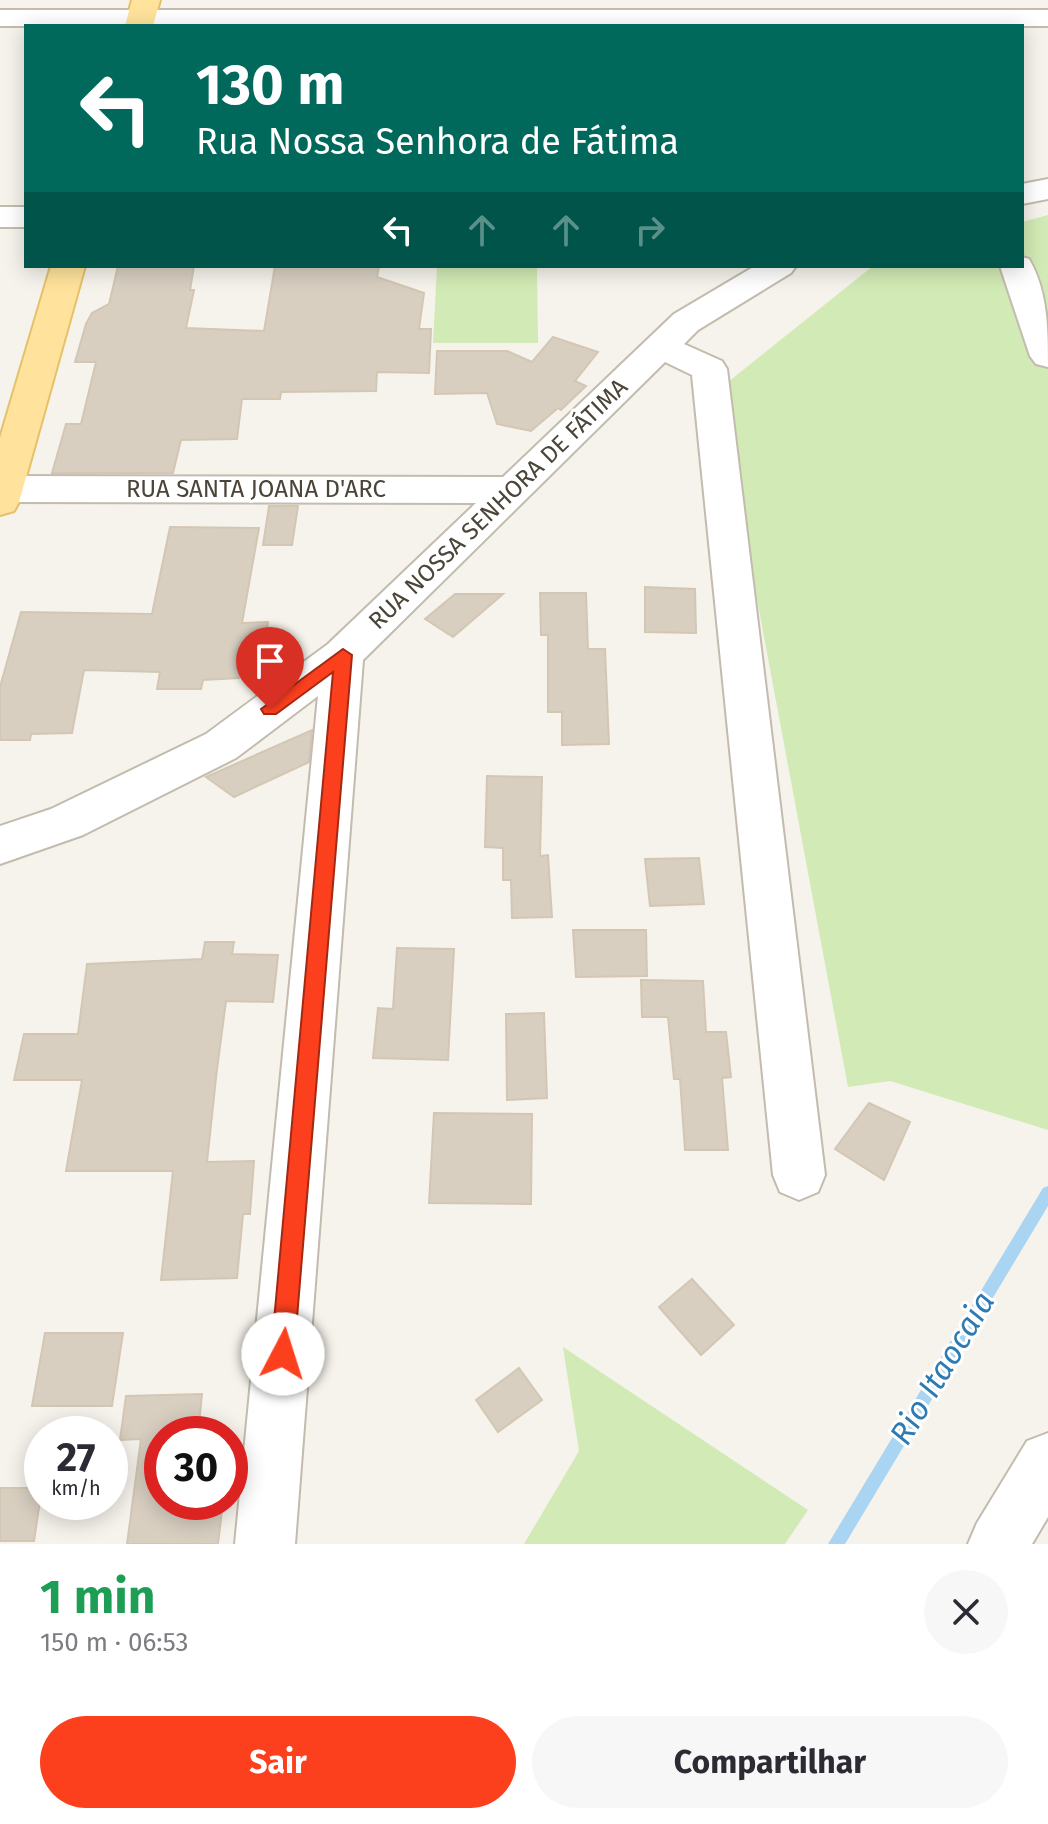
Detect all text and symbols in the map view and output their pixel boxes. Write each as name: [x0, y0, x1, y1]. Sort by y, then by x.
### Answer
text: 130 m: [196, 52, 344, 119]
icon: left: [64, 56, 168, 160]
text: Rua Nossa Senhora de Fátima: [196, 120, 679, 164]
icon: left: [376, 208, 420, 252]
icon: ahead: [460, 208, 504, 252]
icon: ahead: [544, 208, 588, 252]
icon: right: [628, 208, 672, 252]
street label: RUA NOSSA SENHORA DE FÁTIMA: [362, 372, 633, 635]
street label: RUA SANTA JOANA D'ARC: [126, 475, 386, 503]
pin: [236, 627, 304, 709]
icon: arrive: [248, 639, 292, 683]
water label: Rio Itaocaia: [882, 1285, 1002, 1451]
position arrow: [241, 1312, 325, 1396]
speed limit sign: 30: [144, 1416, 248, 1520]
text: 27: [57, 1434, 96, 1482]
text: km/h: [51, 1476, 101, 1500]
text: 1 min: [40, 1568, 155, 1626]
button: close: [924, 1570, 1008, 1654]
text: 150 m · 06:53: [40, 1627, 189, 1658]
button: Sair: [40, 1716, 516, 1808]
button: Compartilhar: [532, 1716, 1008, 1808]

